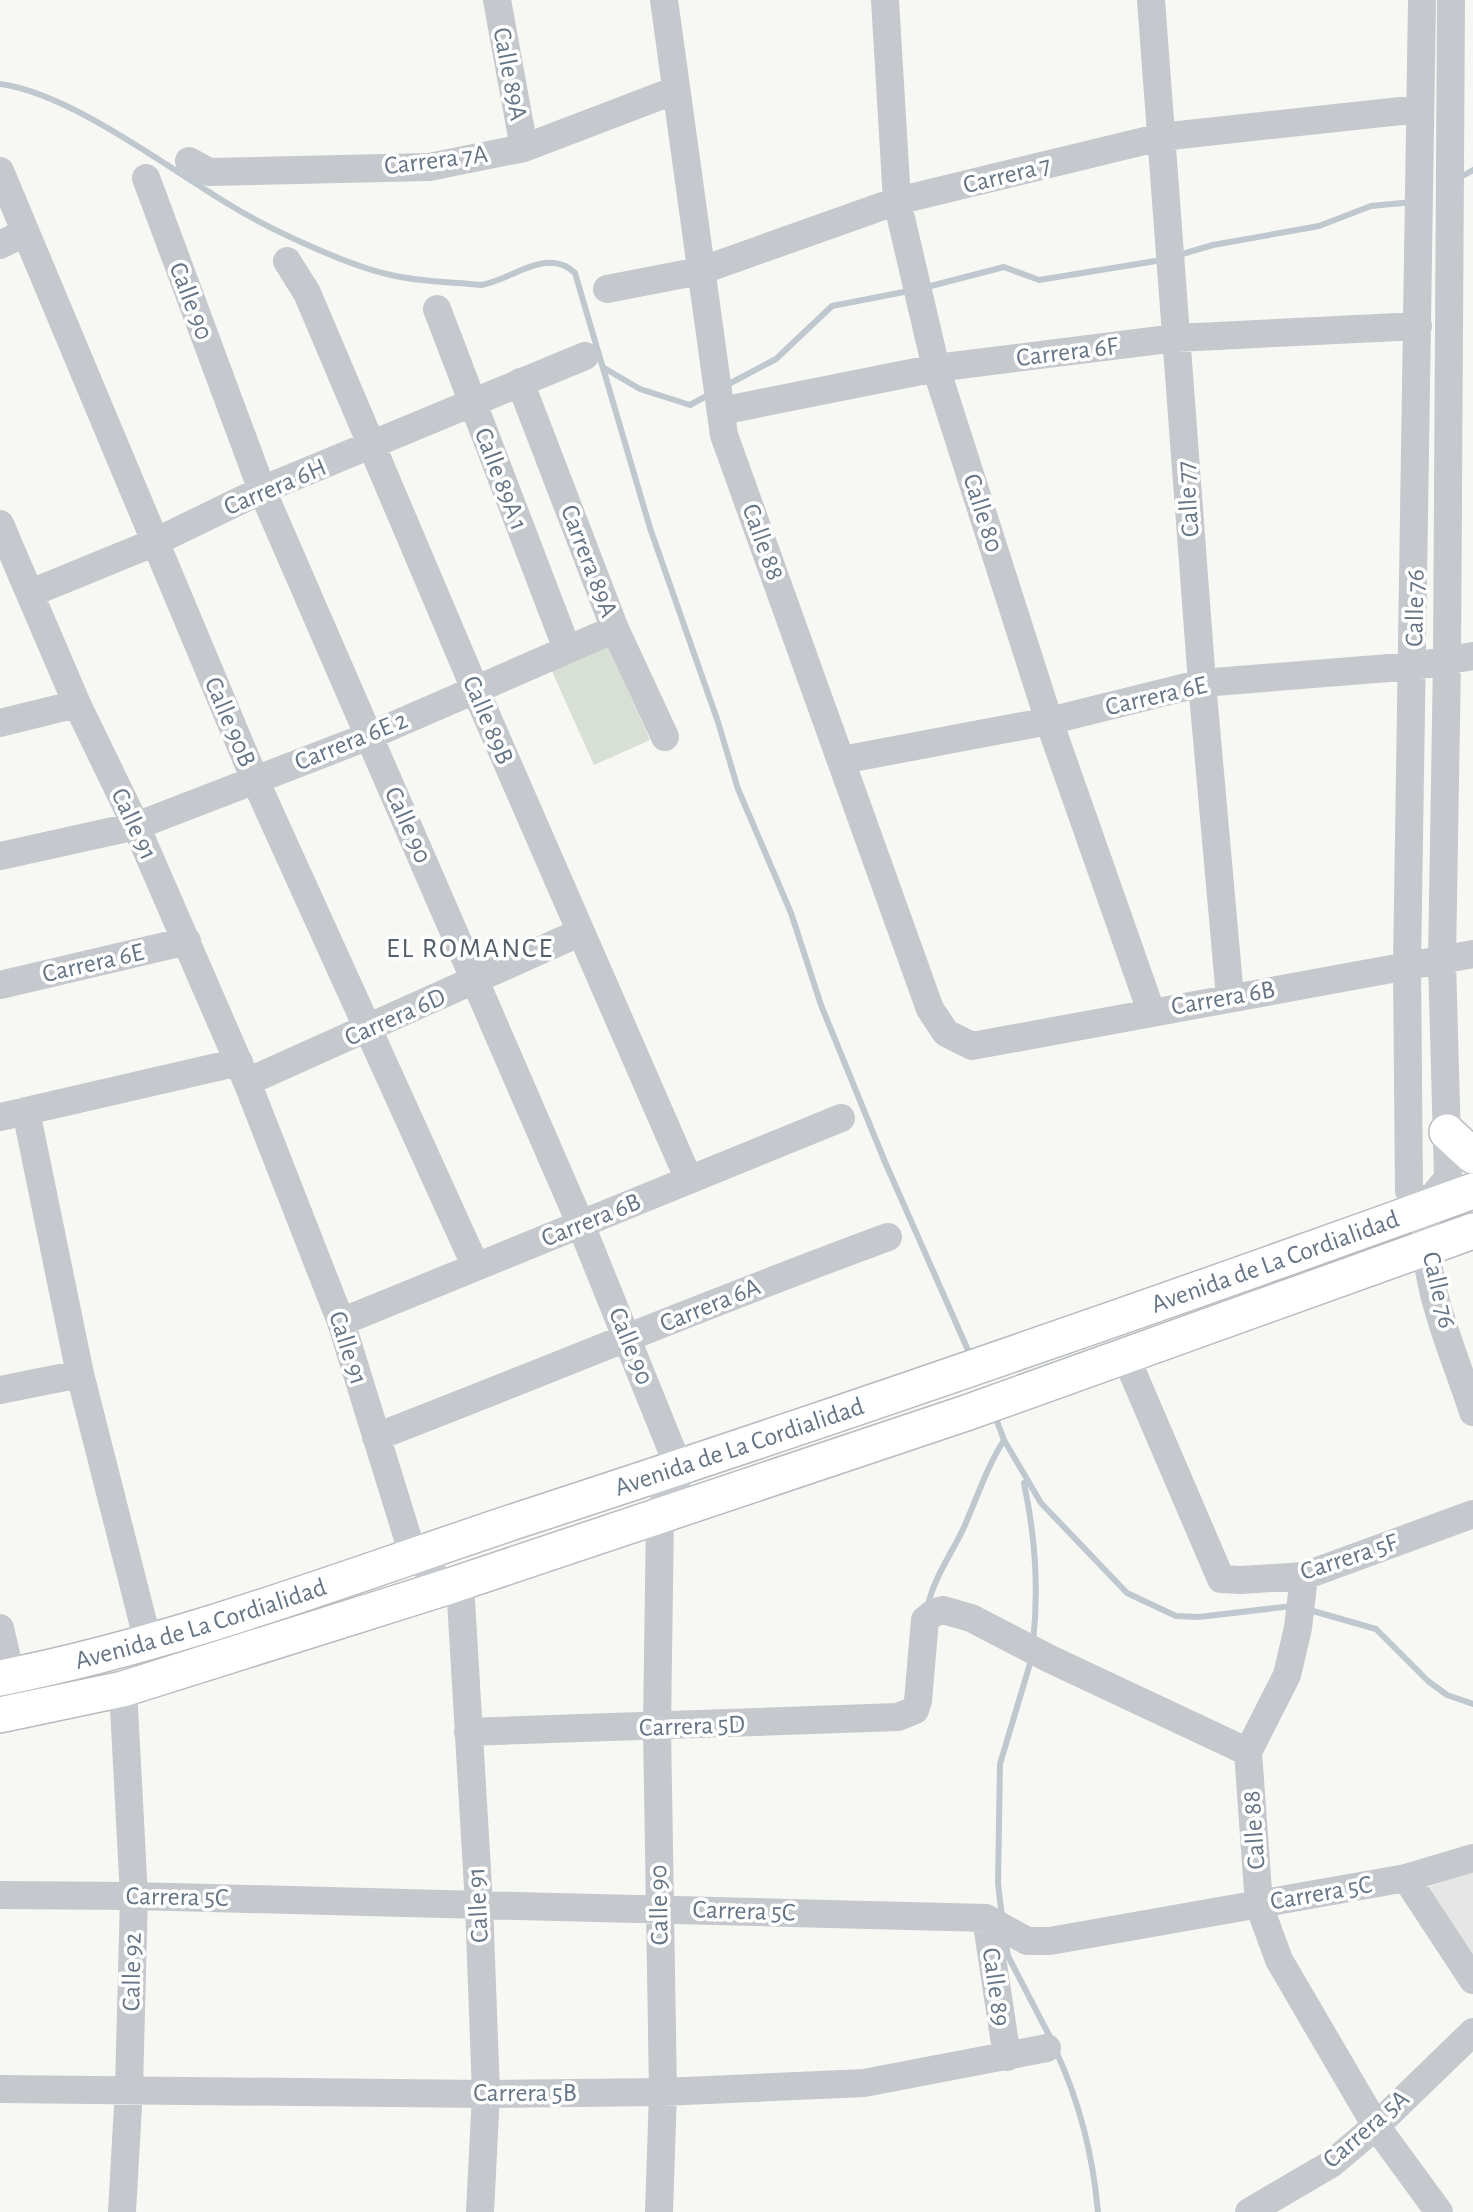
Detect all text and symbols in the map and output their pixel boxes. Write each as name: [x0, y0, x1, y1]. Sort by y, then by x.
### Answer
street label: Calle 89A: [488, 25, 532, 123]
street label: Carrera 7A: [383, 141, 489, 179]
street label: Carrera 7: [961, 152, 1054, 198]
street label: Calle 90: [164, 259, 218, 343]
street label: Carrera 6F: [1015, 333, 1120, 371]
street label: Calle 89A 1: [470, 424, 532, 534]
street label: Carrera 6H: [220, 454, 330, 520]
street label: Calle 77: [1172, 460, 1204, 538]
street label: Calle 80: [958, 471, 1008, 555]
street label: Calle 88: [737, 500, 789, 584]
street label: Carrera 89A: [556, 501, 622, 621]
street label: Calle 76: [1401, 569, 1429, 647]
street label: Calle 89B: [458, 672, 518, 768]
street label: Carrera 6E: [1103, 672, 1209, 720]
street label: Calle 90B: [200, 673, 260, 771]
street label: Carrera 6E 2: [291, 707, 411, 775]
street label: Calle 90: [380, 783, 436, 867]
street label: Calle 91: [106, 784, 162, 864]
district label: EL ROMANCE: [386, 935, 554, 963]
street label: Carrera 6E: [40, 939, 146, 987]
street label: Carrera 6B: [1169, 976, 1277, 1020]
street label: Carrera 6D: [341, 983, 449, 1051]
street label: Carrera 6B: [538, 1188, 644, 1252]
street label: Avenida de La Cordialidad: [1148, 1206, 1402, 1318]
street label: Calle 76: [1418, 1249, 1460, 1331]
street label: Carrera 6A: [656, 1273, 764, 1337]
street label: Calle 90: [604, 1304, 658, 1388]
street label: Calle 91: [324, 1308, 372, 1388]
street label: Avenida de La Cordialidad: [611, 1393, 867, 1501]
street label: Carrera 5F: [1297, 1529, 1402, 1585]
street label: Avenida de La Cordialidad: [73, 1574, 330, 1674]
street label: Carrera 5D: [639, 1711, 745, 1741]
street label: Calle 88: [1238, 1790, 1270, 1870]
street label: Calle 90: [645, 1864, 673, 1946]
street label: Calle 91: [463, 1866, 493, 1944]
street label: Carrera 5C: [1268, 1871, 1374, 1915]
street label: Carrera 5C: [125, 1883, 229, 1911]
street label: Carrera 5C: [692, 1896, 796, 1926]
street label: Calle 92: [118, 1932, 146, 2012]
street label: Calle 89: [978, 1946, 1014, 2028]
street label: Carrera 5B: [473, 2080, 577, 2106]
street label: Carrera 5A: [1318, 2085, 1414, 2173]

